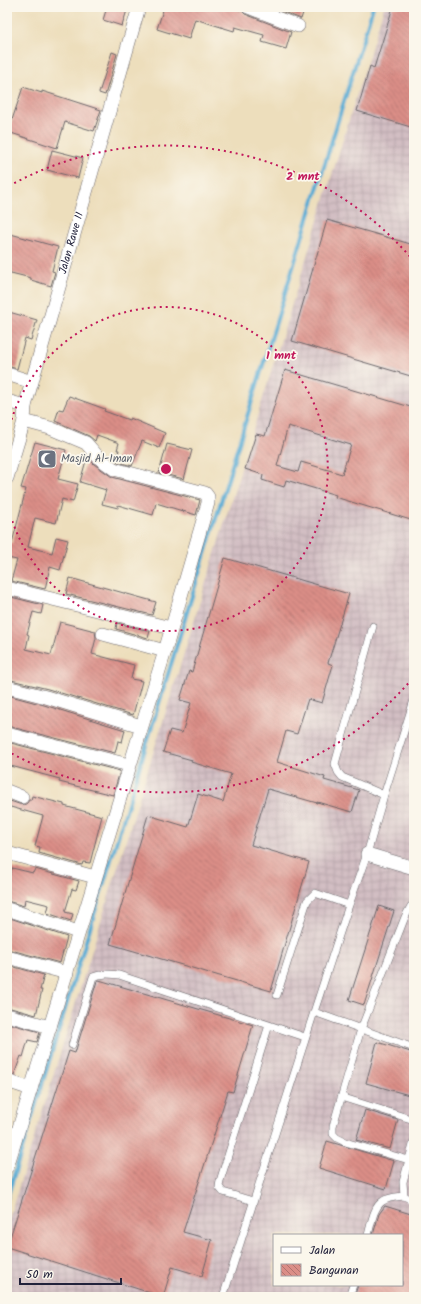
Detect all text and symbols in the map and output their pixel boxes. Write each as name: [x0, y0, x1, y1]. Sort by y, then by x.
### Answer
text: 2 mnt: [286, 167, 320, 186]
street label: Jalan Rawe II: [54, 210, 89, 276]
text: 1 mnt: [266, 346, 297, 365]
mosque icon: Masjid Al-Iman: [36, 448, 58, 470]
place label: Masjid Al-Iman: [61, 450, 133, 468]
centre of rings: [159, 462, 173, 476]
legend: [273, 1234, 403, 1286]
text: Jalan: [309, 1241, 335, 1260]
scale bar: [20, 1260, 121, 1286]
text: Bangunan: [309, 1261, 359, 1280]
text: 50 m: [26, 1265, 53, 1284]

